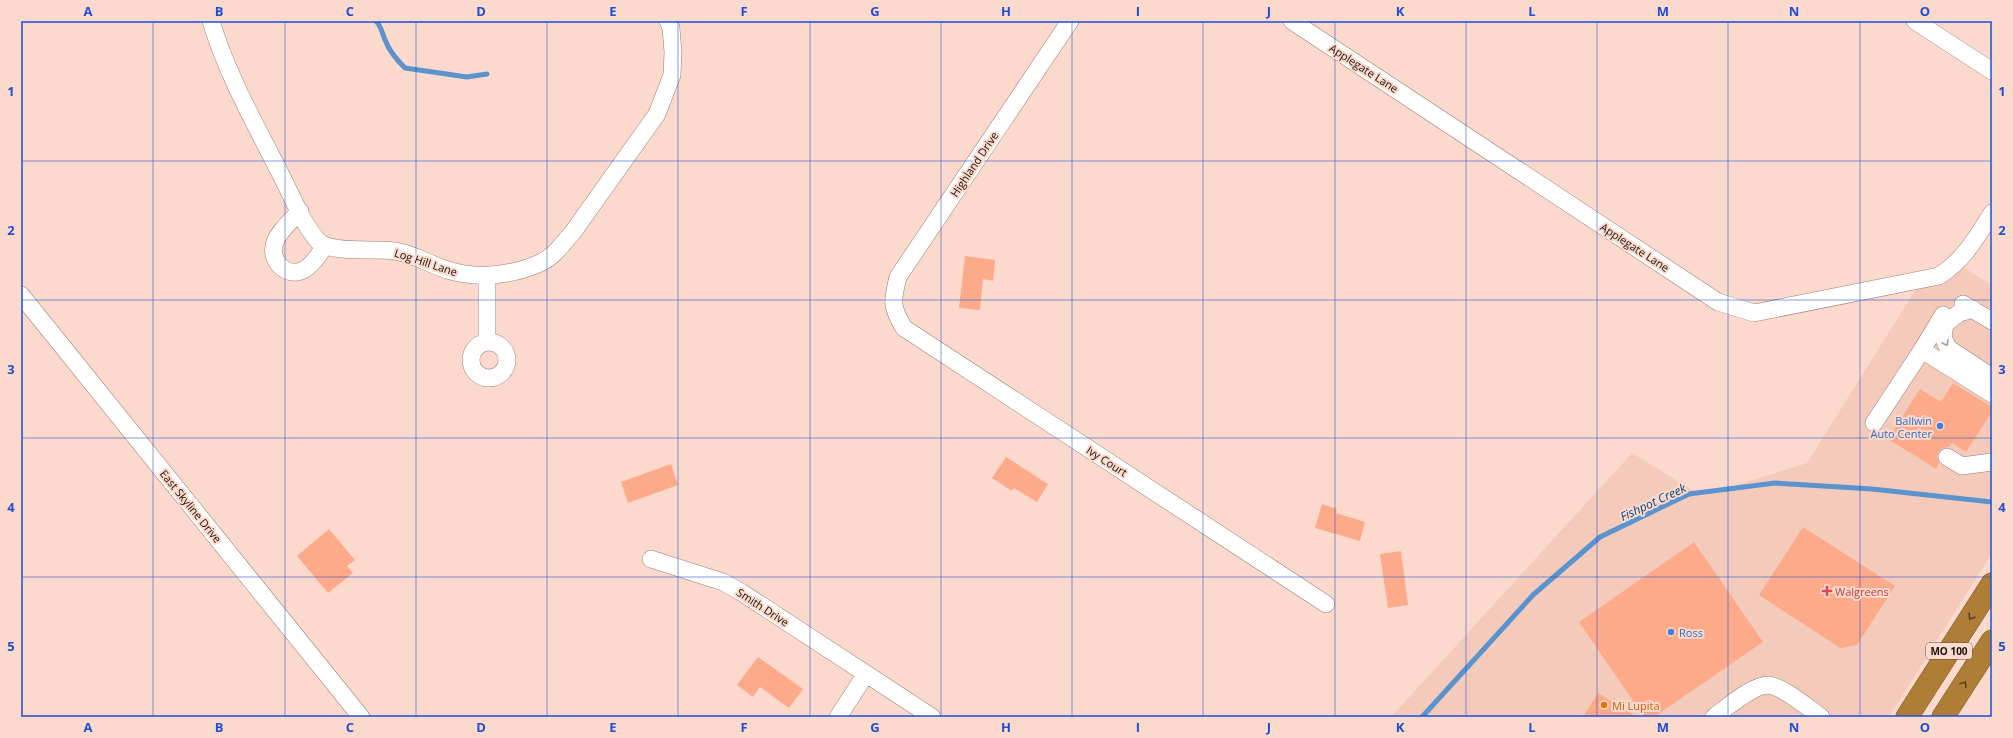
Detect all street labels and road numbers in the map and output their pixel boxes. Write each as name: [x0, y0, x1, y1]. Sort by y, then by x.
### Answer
street label: Applegate Lane: [1327, 40, 1401, 96]
street label: Highland Drive: [947, 128, 1001, 200]
street label: Applegate Lane: [1598, 219, 1672, 275]
street label: Log Hill Lane: [393, 245, 459, 279]
street label: Ivy Court: [1084, 442, 1130, 480]
street label: East Skyline Drive: [157, 466, 225, 546]
street label: Smith Drive: [734, 585, 792, 629]
road number: MO 100: [1926, 643, 1972, 659]

